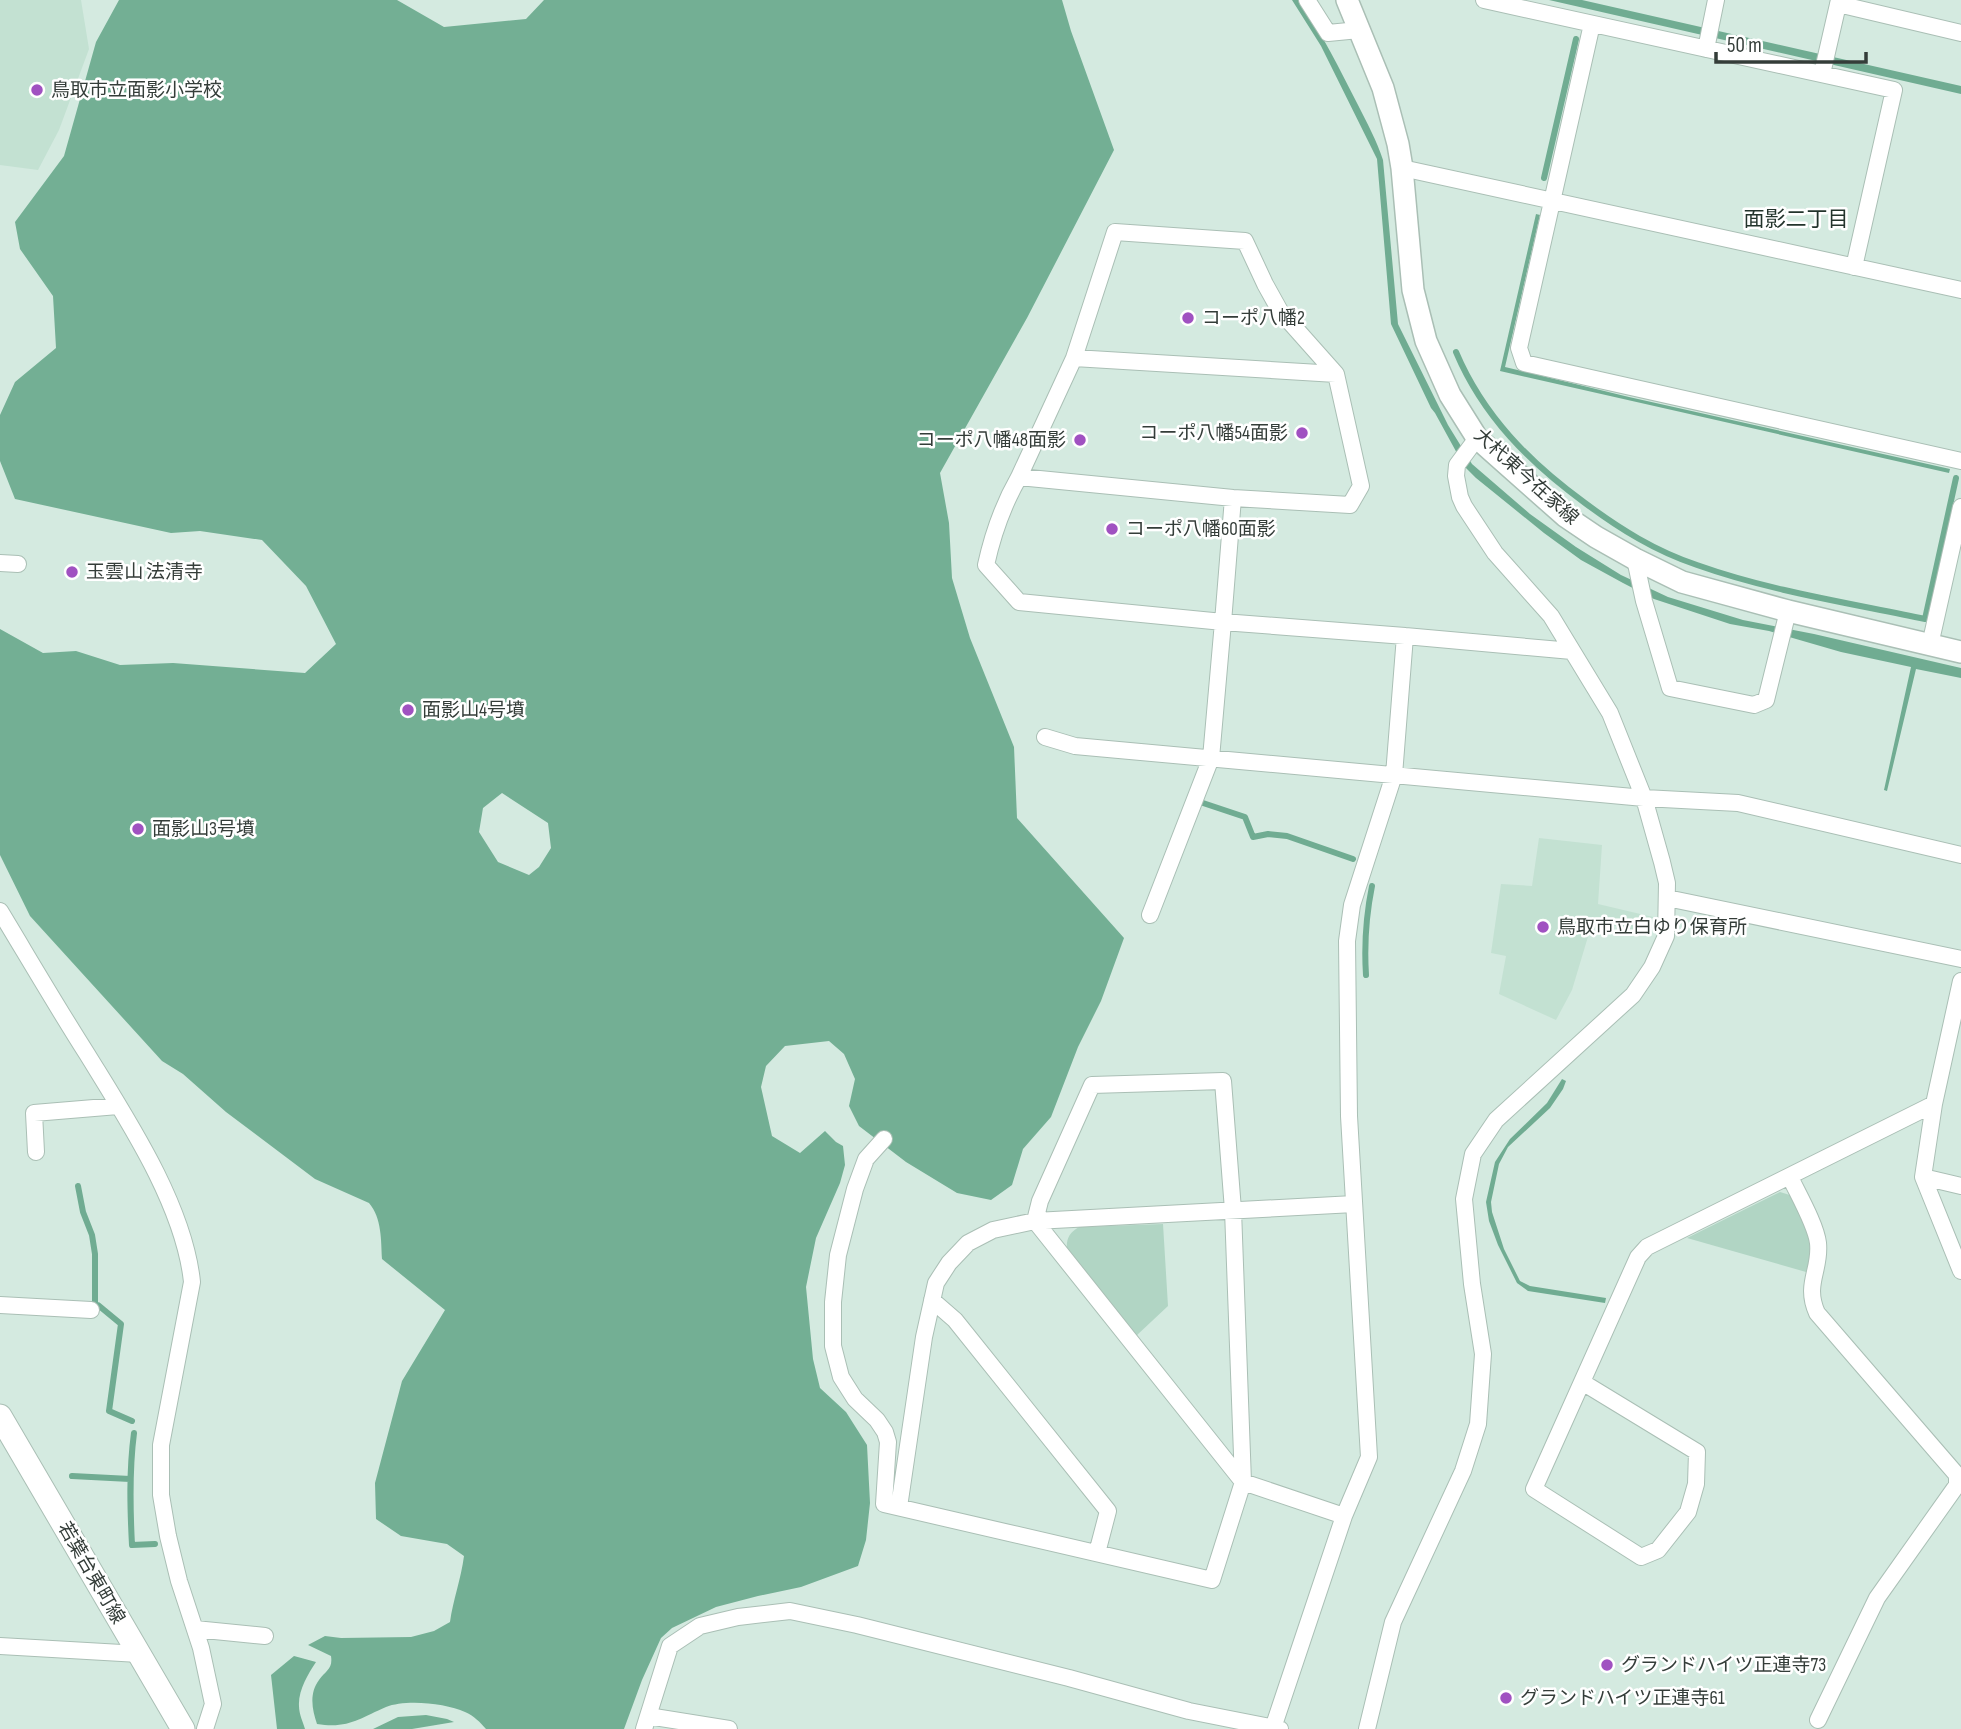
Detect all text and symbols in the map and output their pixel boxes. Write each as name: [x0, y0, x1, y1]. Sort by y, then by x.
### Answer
scale bar: [1716, 21, 1867, 65]
text: 50 m: [1727, 33, 1762, 58]
place label: 鳥取市立面影小学校: [51, 79, 222, 102]
marker: 鳥取市立面影小学校: [29, 82, 45, 98]
district label: 面影二丁目: [1744, 207, 1849, 232]
place label: コーポ八幡2: [1202, 307, 1305, 330]
marker: コーポ八幡2: [1180, 310, 1196, 326]
place label: コーポ八幡54面影: [1139, 422, 1288, 445]
street label: 大杙東今在家線: [1469, 424, 1583, 530]
marker: コーポ八幡54面影: [1294, 425, 1310, 441]
place label: コーポ八幡48面影: [917, 429, 1066, 452]
marker: コーポ八幡48面影: [1072, 432, 1088, 448]
place label: コーポ八幡60面影: [1126, 518, 1276, 541]
marker: コーポ八幡60面影: [1104, 521, 1120, 537]
place label: 玉雲山 法清寺: [86, 561, 203, 584]
marker: 玉雲山 法清寺: [64, 564, 80, 580]
place label: 面影山4号墳: [422, 699, 525, 722]
marker: 面影山4号墳: [400, 702, 416, 718]
place label: 面影山3号墳: [152, 818, 255, 841]
marker: 面影山3号墳: [130, 821, 146, 837]
place label: 鳥取市立白ゆり保育所: [1557, 916, 1747, 939]
marker: 鳥取市立白ゆり保育所: [1535, 919, 1551, 935]
street label: 若葉台東町線: [53, 1518, 129, 1628]
place label: グランドハイツ正連寺73: [1621, 1654, 1826, 1677]
marker: グランドハイツ正連寺73: [1599, 1657, 1615, 1673]
place label: グランドハイツ正連寺61: [1520, 1687, 1725, 1710]
marker: グランドハイツ正連寺61: [1498, 1690, 1514, 1706]

